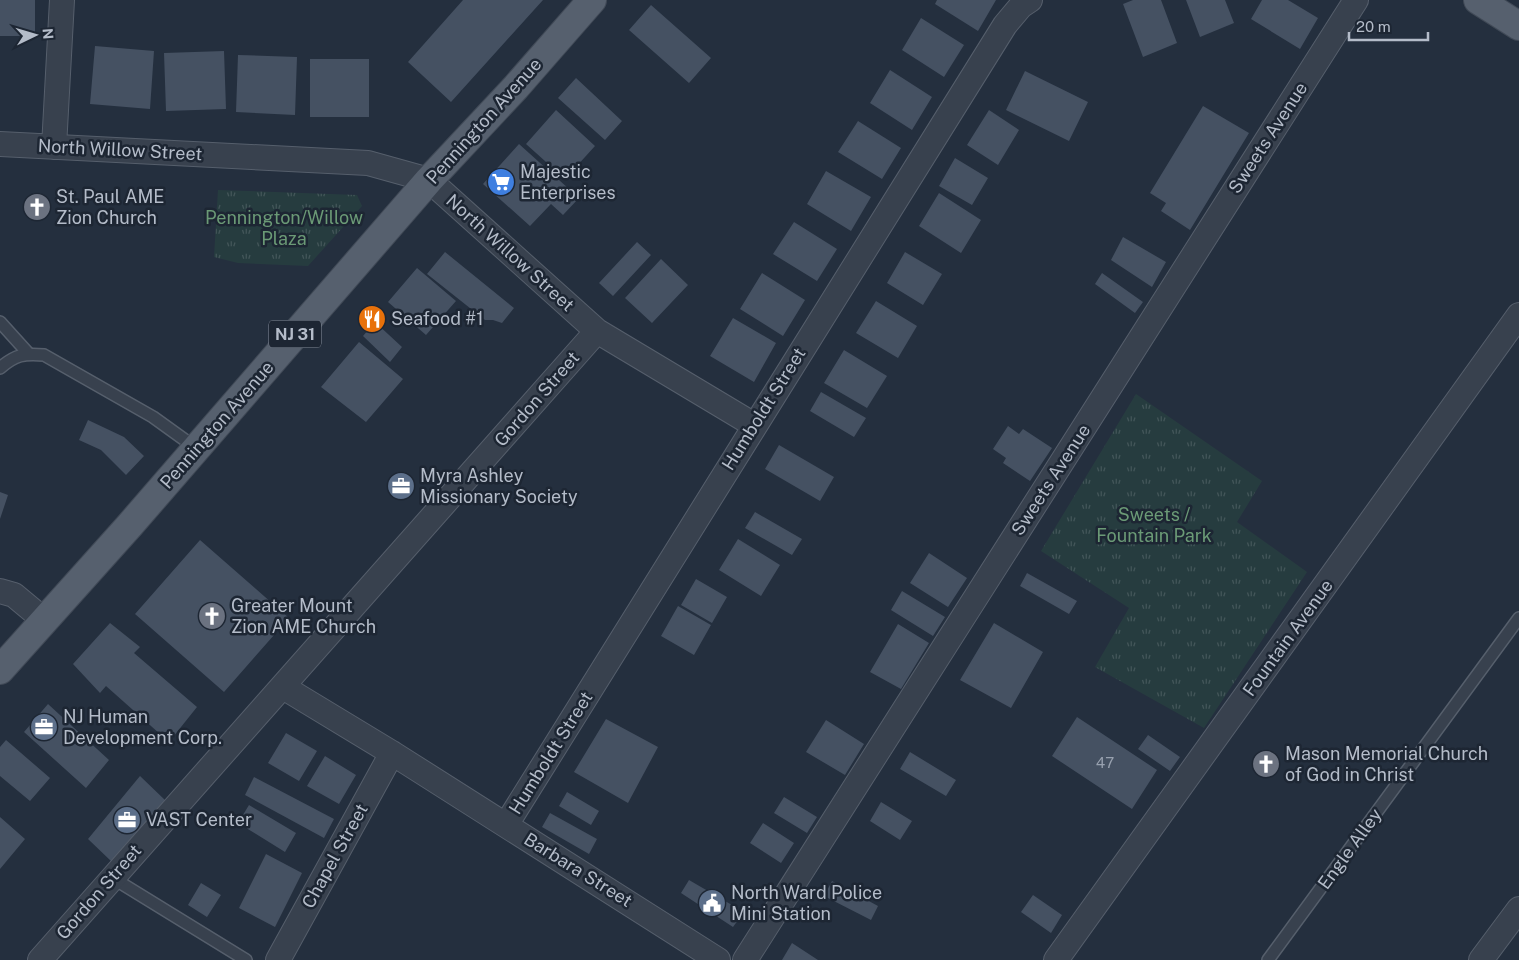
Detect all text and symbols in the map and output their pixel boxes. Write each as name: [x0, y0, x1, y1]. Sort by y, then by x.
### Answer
north arrow: [10, 10, 60, 60]
scale bar: [1349, 10, 1428, 42]
text: 20 m: [1356, 18, 1391, 35]
text: N: [40, 28, 56, 40]
street label: Pennington Avenue: [422, 53, 546, 188]
street label: Sweets Avenue: [1224, 78, 1311, 197]
street label: North Willow Street: [37, 135, 203, 164]
place label: Majestic Enterprises: [520, 161, 616, 203]
supermarket icon: Majestic Enterprises: [486, 167, 516, 197]
place label: St. Paul AME Zion Church: [56, 186, 165, 228]
street label: North Willow Street: [442, 190, 579, 316]
church icon: St. Paul AME Zion Church: [22, 192, 52, 222]
park label: Pennington/Willow Plaza: [205, 207, 363, 249]
restaurant icon: Seafood #1: [357, 304, 387, 334]
place label: Seafood #1: [391, 308, 483, 329]
road number: NJ 31: [269, 320, 321, 348]
street label: Humboldt Street: [717, 344, 810, 474]
street label: Gordon Street: [490, 347, 583, 450]
street label: Pennington Avenue: [156, 357, 278, 493]
street label: Sweets Avenue: [1007, 420, 1094, 539]
place label: Myra Ashley Missionary Society: [420, 465, 578, 507]
office icon: Myra Ashley Missionary Society: [386, 471, 416, 501]
park label: Sweets / Fountain Park: [1096, 504, 1212, 546]
street label: Fountain Avenue: [1238, 575, 1337, 700]
place label: Greater Mount Zion AME Church: [231, 595, 376, 637]
church icon: Greater Mount Zion AME Church: [197, 601, 227, 631]
street label: Humboldt Street: [504, 688, 597, 818]
place label: NJ Human Development Corp.: [63, 706, 222, 748]
office icon: NJ Human Development Corp.: [29, 712, 59, 742]
place label: Mason Memorial Church of God in Christ: [1285, 743, 1488, 785]
church icon: Mason Memorial Church of God in Christ: [1251, 749, 1281, 779]
house number: 47: [1096, 754, 1114, 771]
street label: Chapel Street: [297, 800, 372, 912]
street label: Engle Alley: [1313, 804, 1386, 893]
office icon: VAST Center: [112, 805, 142, 835]
place label: VAST Center: [146, 809, 252, 830]
street label: Barbara Street: [520, 828, 636, 911]
street label: Gordon Street: [52, 840, 145, 943]
place label: North Ward Police Mini Station: [731, 882, 882, 924]
public building icon: North Ward Police Mini Station: [697, 888, 727, 918]

